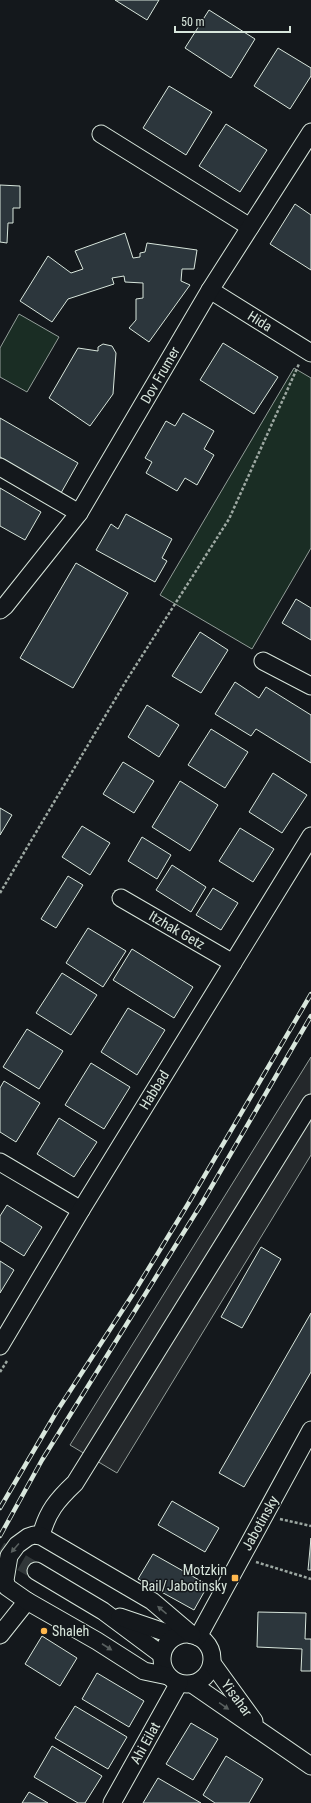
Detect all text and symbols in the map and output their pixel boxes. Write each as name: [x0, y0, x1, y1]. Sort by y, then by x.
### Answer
scale bar: [175, 8, 290, 34]
text: 50 m: [181, 15, 205, 29]
street label: Hida: [245, 307, 275, 335]
street label: Dov Frumer: [137, 344, 183, 406]
street label: Itzhak Getz: [146, 908, 208, 952]
street label: Habbad: [136, 1068, 172, 1112]
street label: Jabotinsky: [238, 1493, 282, 1553]
one-way arrow: [11, 1543, 20, 1554]
place label: Motzkin Rail/Jabotinsky: [141, 1562, 227, 1594]
marker: Motzkin Rail/Jabotinsky: [230, 1573, 240, 1583]
one-way arrow: [156, 1605, 167, 1614]
place label: Shaleh: [52, 1623, 89, 1639]
marker: Shaleh: [39, 1626, 49, 1636]
one-way arrow: [101, 1643, 112, 1650]
street label: Yisahar: [218, 1677, 256, 1719]
one-way arrow: [219, 1702, 230, 1710]
street label: Ahi Eilat: [127, 1719, 163, 1767]

